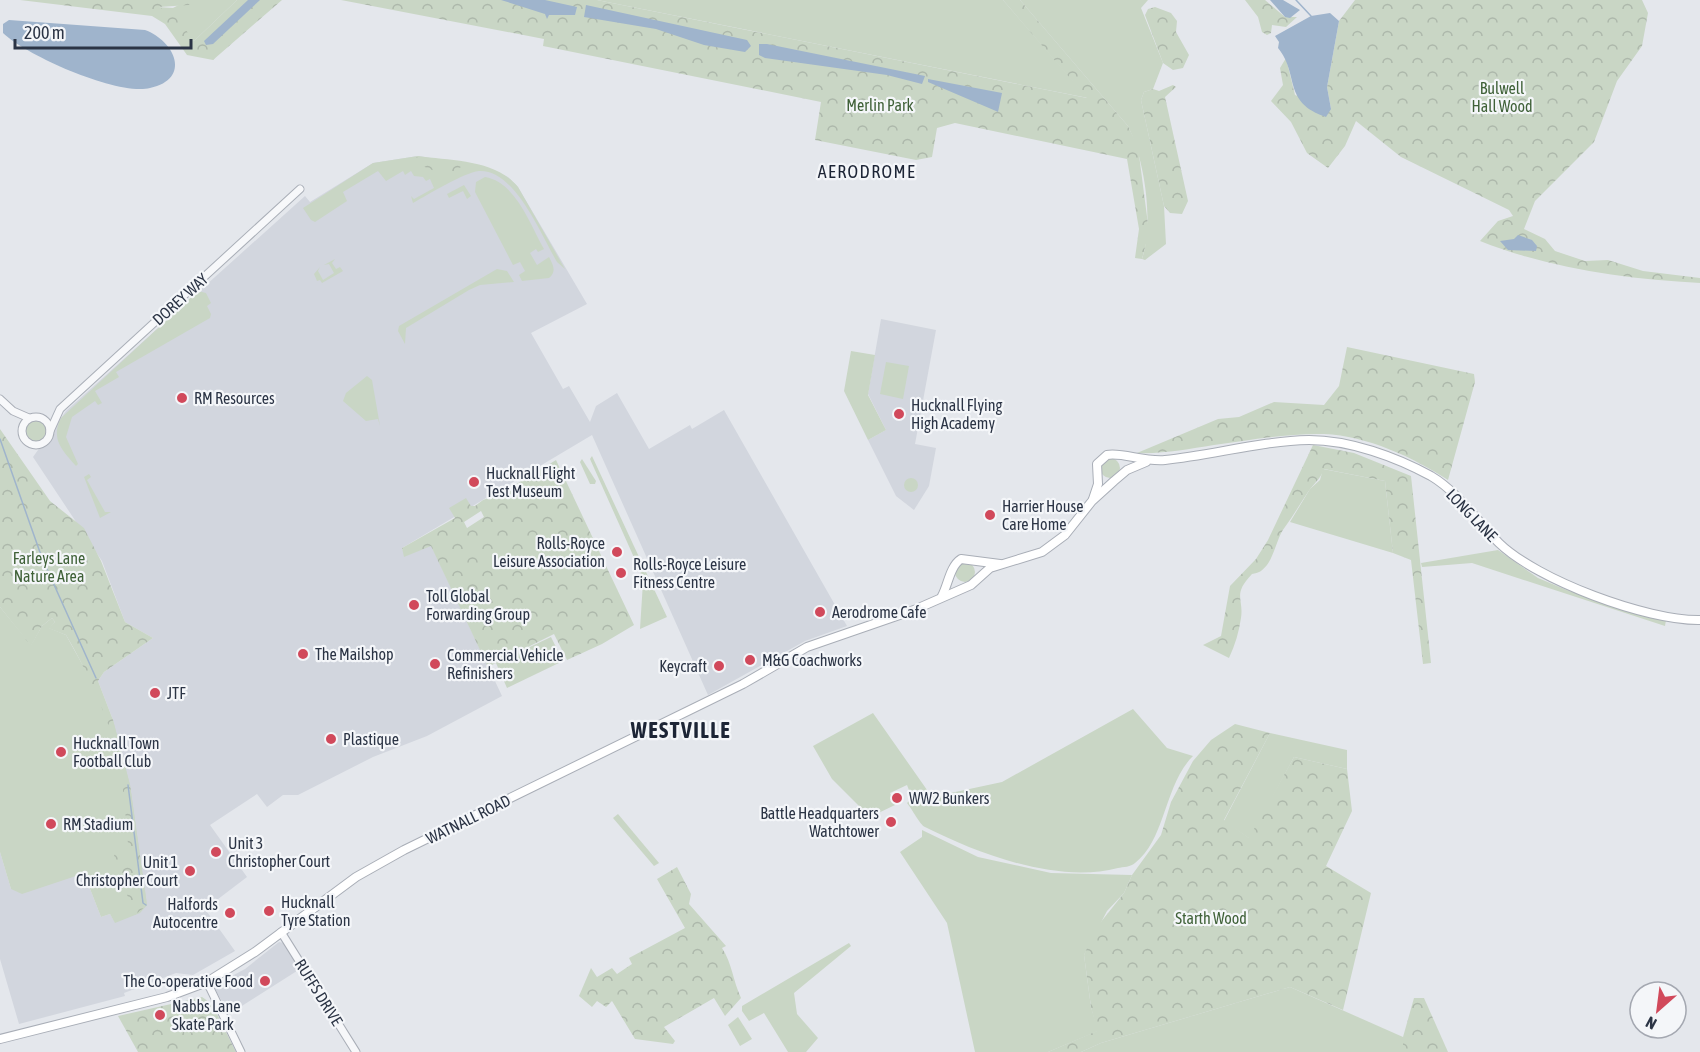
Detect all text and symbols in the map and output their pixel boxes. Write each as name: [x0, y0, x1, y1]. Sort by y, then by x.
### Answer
scale bar: [15, 12, 190, 50]
text: 200 m: [24, 22, 65, 43]
park label: Bulwell Hall Wood: [1471, 79, 1533, 115]
park label: Merlin Park: [846, 96, 914, 114]
district label: AERODROME: [818, 161, 916, 182]
street label: DOREY WAY: [149, 269, 212, 328]
place label: RM Resources: [194, 389, 275, 407]
marker: RM Resources: [175, 391, 189, 405]
place label: Hucknall Flying High Academy: [911, 396, 1002, 433]
marker: Hucknall Flying High Academy: [892, 407, 906, 421]
place label: Hucknall Flight Test Museum: [486, 464, 576, 500]
marker: Hucknall Flight Test Museum: [467, 475, 481, 489]
street label: LONG LANE: [1443, 485, 1501, 545]
place label: Harrier House Care Home: [1002, 497, 1084, 533]
marker: Harrier House Care Home: [983, 508, 997, 522]
place label: Rolls-Royce Leisure Association: [493, 534, 605, 570]
marker: Rolls-Royce Leisure Association: [610, 545, 624, 559]
park label: Farleys Lane Nature Area: [13, 549, 85, 585]
place label: Rolls-Royce Leisure Fitness Centre: [633, 555, 746, 591]
marker: Rolls-Royce Leisure Fitness Centre: [614, 566, 628, 580]
place label: Toll Global Forwarding Group: [426, 587, 530, 624]
marker: Toll Global Forwarding Group: [407, 598, 421, 612]
place label: Aerodrome Cafe: [832, 603, 926, 621]
marker: Aerodrome Cafe: [813, 605, 827, 619]
place label: The Mailshop: [315, 645, 394, 664]
place label: Commercial Vehicle Refinishers: [447, 646, 564, 682]
marker: The Mailshop: [296, 647, 310, 661]
place label: M&G Coachworks: [762, 651, 862, 669]
marker: M&G Coachworks: [743, 653, 757, 667]
marker: Commercial Vehicle Refinishers: [428, 657, 442, 671]
place label: Keycraft: [659, 657, 707, 676]
marker: Keycraft: [712, 659, 726, 673]
place label: JTF: [167, 684, 186, 702]
marker: JTF: [148, 686, 162, 700]
district label: WESTVILLE: [630, 717, 731, 743]
place label: Plastique: [343, 730, 399, 749]
marker: Plastique: [324, 732, 338, 746]
place label: Hucknall Town Football Club: [73, 734, 160, 770]
marker: Hucknall Town Football Club: [54, 745, 68, 759]
place label: WW2 Bunkers: [909, 789, 990, 807]
street label: WATNALL ROAD: [423, 791, 513, 847]
marker: WW2 Bunkers: [890, 791, 904, 805]
place label: Battle Headquarters Watchtower: [760, 804, 879, 840]
place label: RM Stadium: [63, 815, 133, 833]
marker: Battle Headquarters Watchtower: [884, 815, 898, 829]
marker: RM Stadium: [44, 817, 58, 831]
place label: Unit 3 Christopher Court: [228, 834, 331, 871]
marker: Unit 3 Christopher Court: [209, 845, 223, 859]
place label: Unit 1 Christopher Court: [76, 853, 178, 890]
marker: Unit 1 Christopher Court: [183, 864, 197, 878]
place label: Hucknall Tyre Station: [281, 893, 351, 930]
place label: Halfords Autocentre: [153, 895, 218, 931]
marker: Hucknall Tyre Station: [262, 904, 276, 918]
marker: Halfords Autocentre: [223, 906, 237, 920]
park label: Starth Wood: [1175, 909, 1247, 927]
street label: RUFFS DRIVE: [292, 955, 347, 1029]
place label: The Co-operative Food: [123, 972, 253, 991]
marker: The Co-operative Food: [258, 974, 272, 988]
north arrow: [1628, 980, 1688, 1040]
place label: Nabbs Lane Skate Park: [172, 997, 241, 1033]
marker: Nabbs Lane Skate Park: [153, 1008, 167, 1022]
text: N: [1643, 1013, 1659, 1033]

